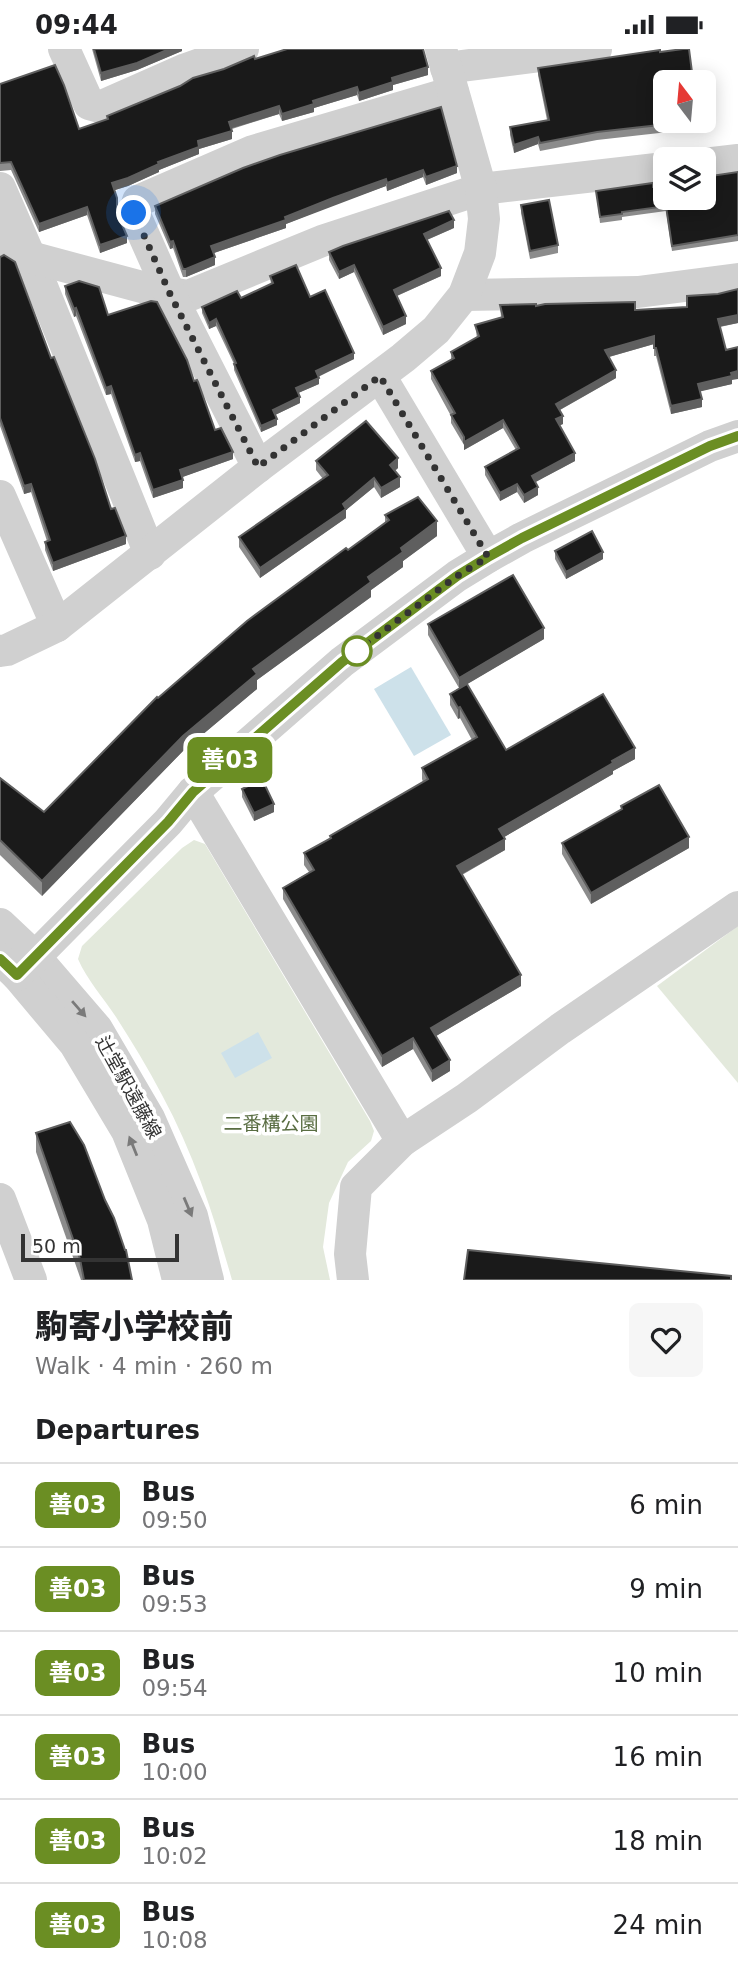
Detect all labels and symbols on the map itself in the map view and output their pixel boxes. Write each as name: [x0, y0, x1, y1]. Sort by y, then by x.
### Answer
north arrow: [653, 70, 716, 133]
your location: [116, 195, 151, 230]
unlabelled marker: [342, 636, 372, 666]
line badge: 善03: [190, 737, 270, 783]
one-way arrow: [71, 1000, 86, 1017]
street label: 辻堂駅遠藤線: [92, 1032, 166, 1142]
park label: 二番構公園: [223, 1112, 319, 1134]
one-way arrow: [127, 1135, 138, 1156]
one-way arrow: [183, 1197, 194, 1218]
scale bar: [21, 1231, 178, 1263]

